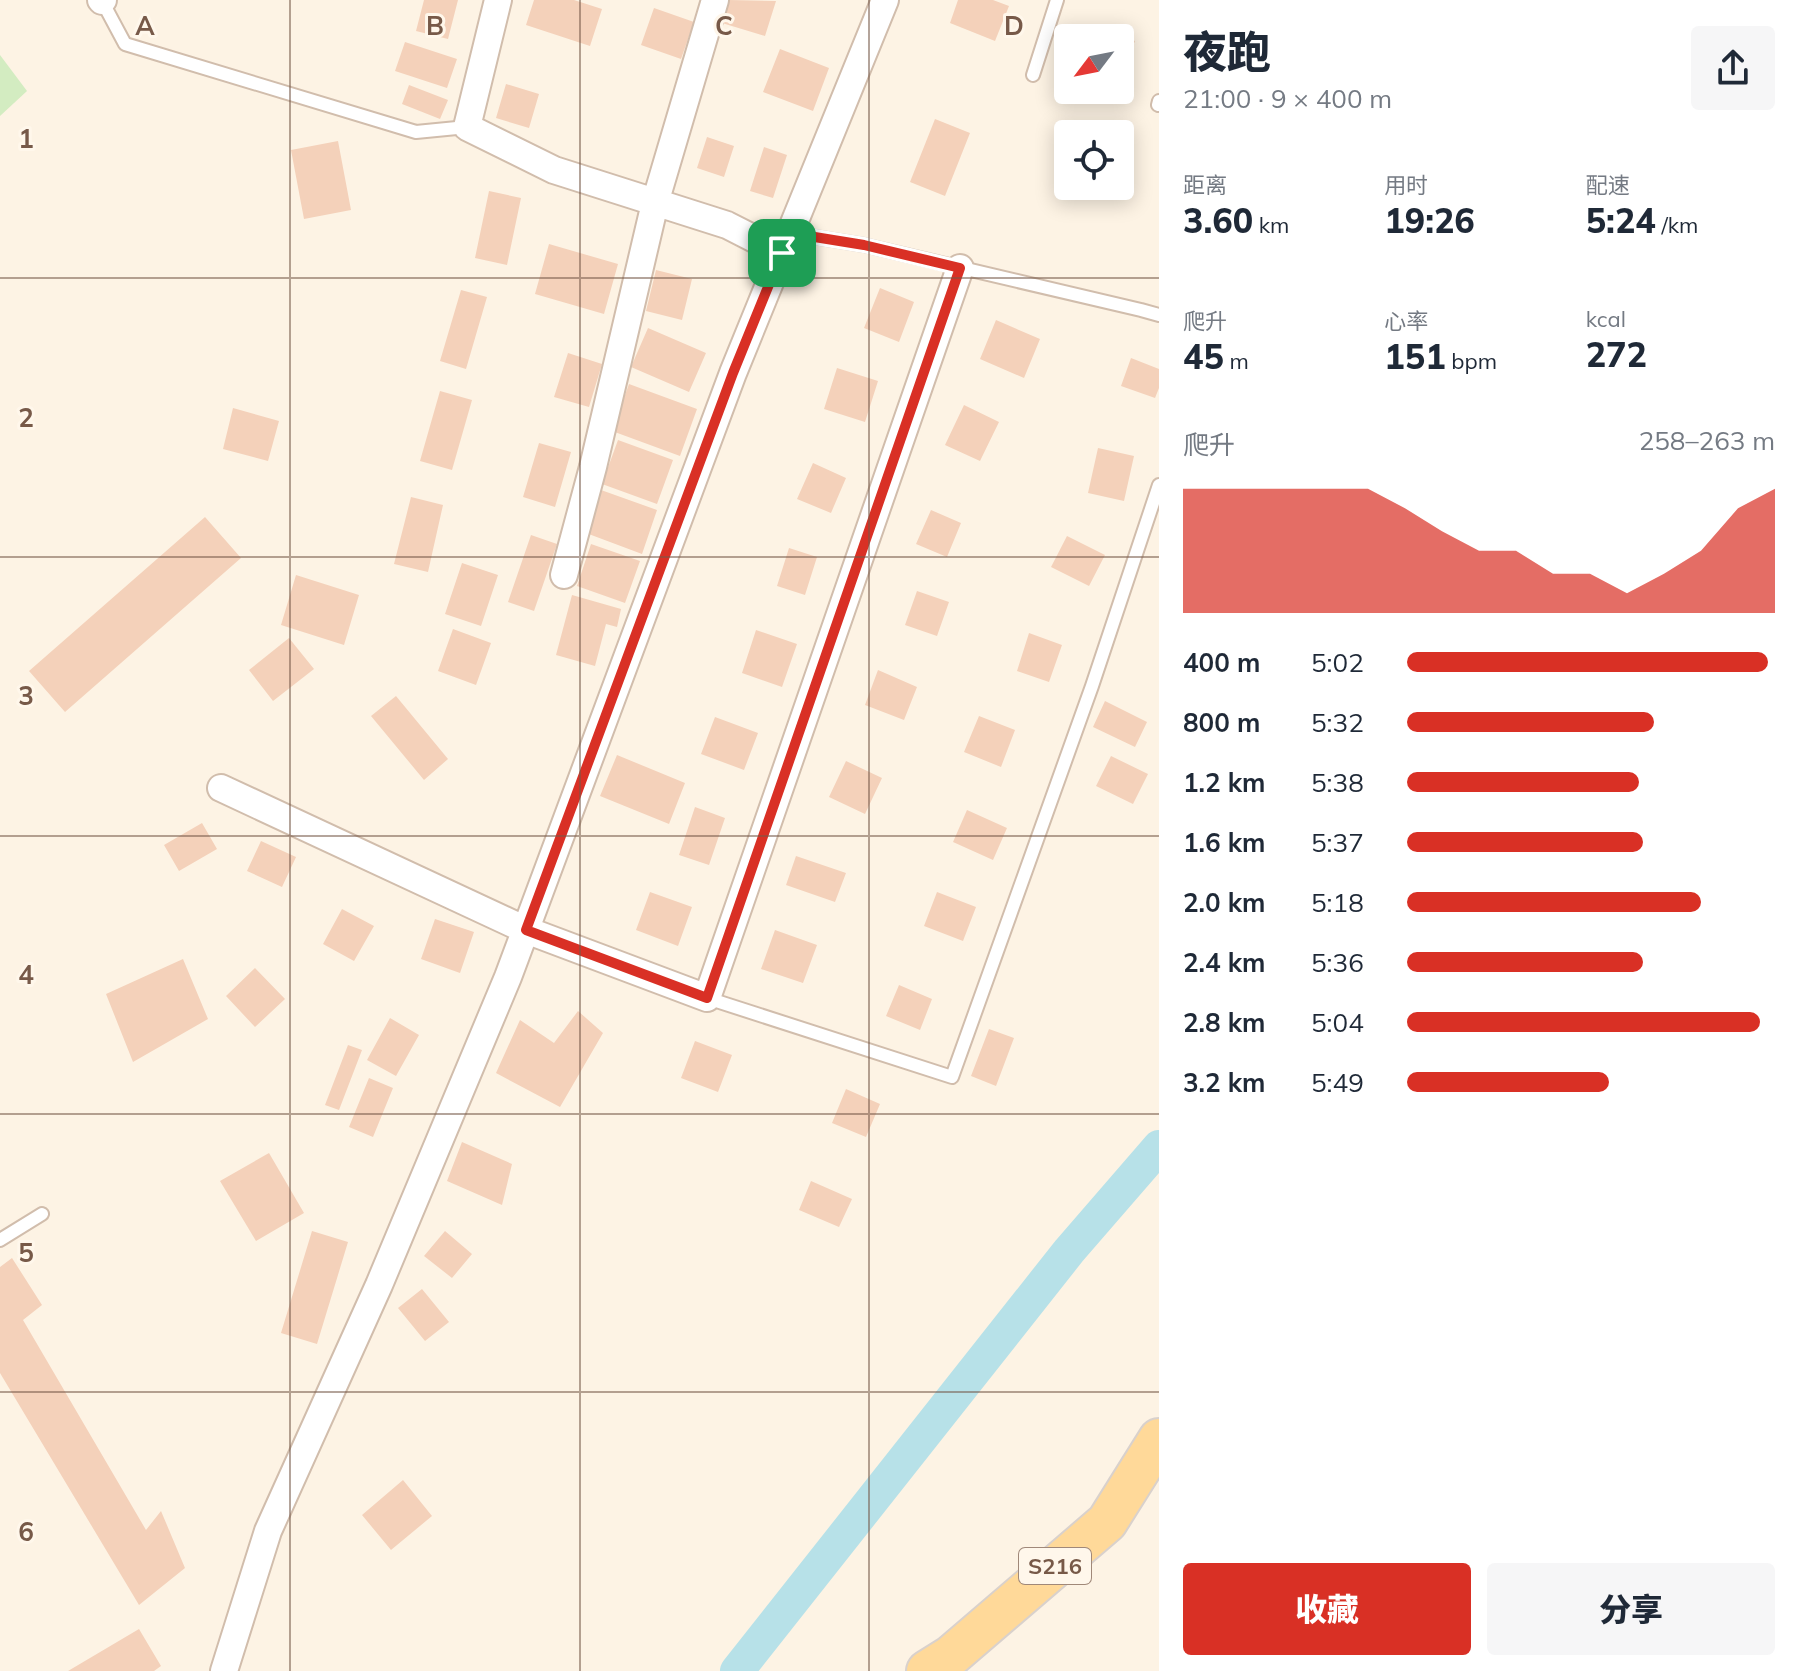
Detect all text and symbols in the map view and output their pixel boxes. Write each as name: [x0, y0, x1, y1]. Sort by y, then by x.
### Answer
text: A: [135, 9, 155, 42]
text: B: [426, 9, 444, 42]
text: C: [715, 9, 733, 42]
text: D: [1004, 9, 1024, 42]
north arrow: [1054, 24, 1134, 104]
map controls: [1054, 24, 1134, 200]
text: 夜跑: [1183, 24, 1271, 79]
button: share: [1691, 26, 1775, 110]
text: 21:00 · 9 × 400 m: [1183, 82, 1392, 115]
button: locate: [1054, 120, 1134, 200]
text: 1: [18, 122, 34, 155]
text: 距离: [1183, 171, 1227, 199]
text: 用时: [1384, 171, 1428, 199]
text: 配速: [1586, 171, 1630, 199]
text: 3.60: [1183, 199, 1253, 242]
text: 19:26: [1384, 199, 1475, 242]
text: 5:24: [1586, 199, 1656, 242]
text: km: [1253, 211, 1289, 239]
text: /km: [1656, 211, 1698, 239]
pin: [748, 219, 816, 287]
icon: arrive: [760, 231, 804, 275]
text: kcal: [1586, 305, 1626, 333]
text: 爬升: [1183, 307, 1227, 335]
text: 心率: [1384, 307, 1428, 335]
text: 272: [1586, 333, 1647, 376]
text: 45: [1183, 335, 1224, 378]
text: 151: [1384, 335, 1446, 378]
text: m: [1224, 347, 1249, 375]
text: bpm: [1446, 347, 1497, 375]
text: 2: [18, 401, 34, 434]
text: 258–263 m: [1639, 424, 1775, 457]
text: 爬升: [1183, 428, 1235, 461]
text: 400 m: [1183, 646, 1260, 679]
text: 5:02: [1311, 646, 1364, 679]
text: 3: [18, 679, 34, 712]
text: 800 m: [1183, 706, 1260, 739]
text: 5:32: [1311, 706, 1364, 739]
text: 1.2 km: [1183, 766, 1266, 799]
text: 5:38: [1311, 766, 1364, 799]
text: 1.6 km: [1183, 826, 1266, 859]
text: 5:37: [1311, 826, 1364, 859]
text: 2.0 km: [1183, 886, 1266, 919]
text: 5:18: [1311, 886, 1364, 919]
text: 2.4 km: [1183, 946, 1266, 979]
text: 5:36: [1311, 946, 1364, 979]
text: 4: [18, 958, 34, 991]
text: 2.8 km: [1183, 1006, 1266, 1039]
text: 5:04: [1311, 1006, 1364, 1039]
text: 3.2 km: [1183, 1066, 1266, 1099]
text: 5:49: [1311, 1066, 1364, 1099]
text: 5: [18, 1236, 34, 1269]
text: 6: [18, 1515, 34, 1548]
road number: S216: [1019, 1548, 1091, 1584]
button: 收藏: [1183, 1563, 1471, 1655]
button: 分享: [1487, 1563, 1775, 1655]

